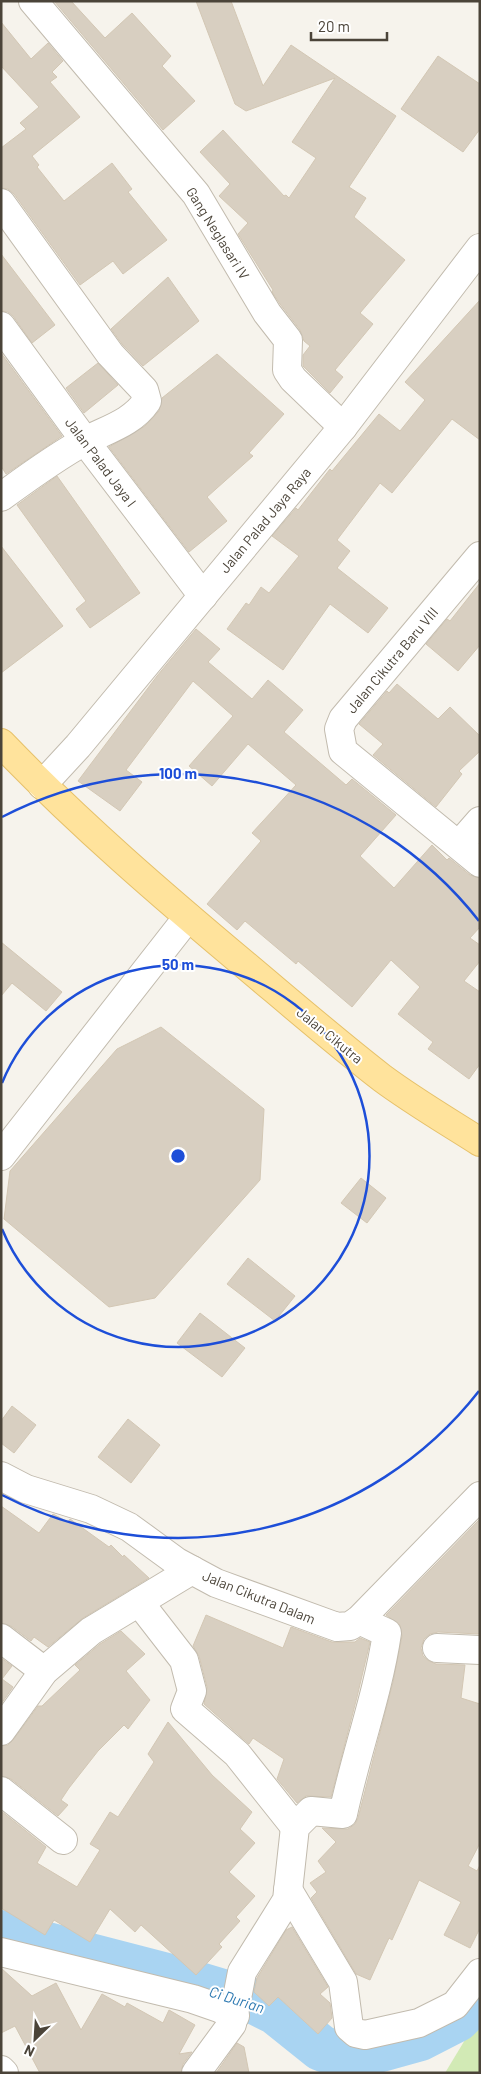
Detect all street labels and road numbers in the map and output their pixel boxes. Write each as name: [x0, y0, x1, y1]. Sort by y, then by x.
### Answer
street label: Gang Neglasari IV: [183, 184, 253, 282]
street label: Jalan Palad Jaya I: [62, 414, 140, 510]
street label: Jalan Palad Jaya Raya: [216, 464, 314, 576]
street label: Jalan Cikutra Baru VIII: [343, 604, 441, 716]
street label: Jalan Cikutra: [294, 1003, 366, 1067]
street label: Jalan Cikutra Dalam: [200, 1567, 318, 1627]

